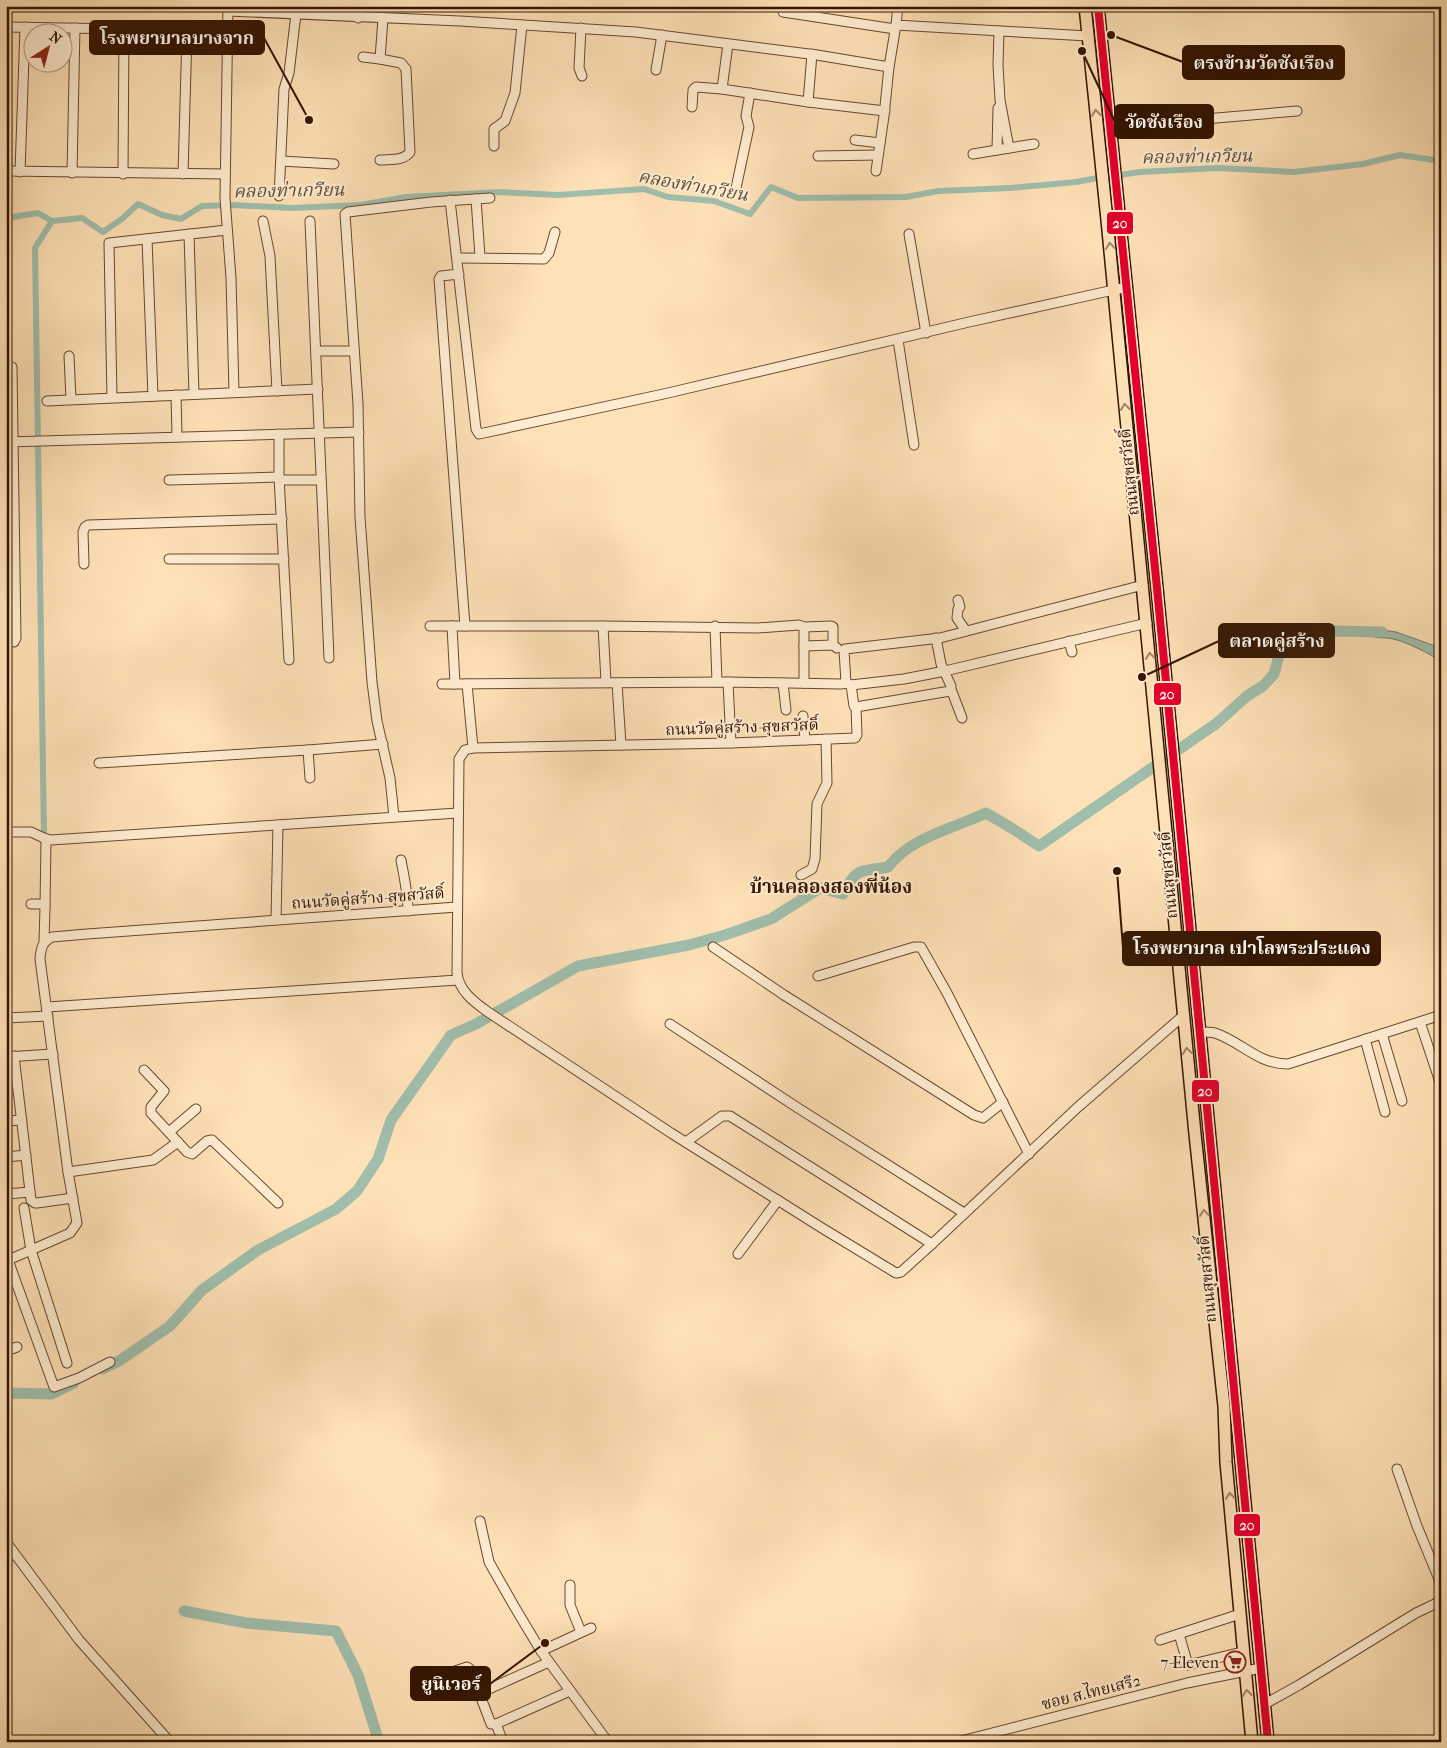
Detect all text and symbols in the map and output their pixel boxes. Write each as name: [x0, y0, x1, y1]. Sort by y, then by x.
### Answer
callout: โรงพยาบาลบางจาก: [90, 21, 264, 54]
north arrow: [22, 22, 72, 72]
text: โรงพยาบาลบางจาก: [99, 26, 254, 49]
text: N: [46, 28, 65, 48]
callout: ตรงข้ามวัดชังเรือง: [1183, 46, 1344, 79]
text: ตรงข้ามวัดชังเรือง: [1194, 53, 1334, 74]
callout: วัดชังเรือง: [1115, 105, 1213, 138]
one-way arrow: [1091, 108, 1102, 116]
text: วัดชังเรือง: [1125, 112, 1203, 133]
water label: คลองท่าเกวียน: [1141, 146, 1253, 168]
water label: คลองท่าเกวียน: [636, 166, 750, 206]
water label: คลองท่าเกวียน: [233, 180, 345, 202]
line badge: 20: [1106, 211, 1134, 235]
text: 20: [1113, 215, 1128, 232]
one-way arrow: [1105, 241, 1116, 249]
one-way arrow: [1120, 403, 1131, 411]
street label: ถนนสุขสวัสดิ์: [1113, 426, 1145, 517]
callout: ตลาดคู่สร้าง: [1219, 624, 1334, 657]
text: ตลาดคู่สร้าง: [1229, 631, 1325, 652]
one-way arrow: [1145, 652, 1156, 660]
line badge: 20: [1153, 682, 1182, 706]
text: 20: [1160, 686, 1175, 703]
street label: ถนนวัดคู่สร้าง-สุขสวัสดิ์: [665, 713, 820, 741]
street label: ถนนสุขสวัสดิ์: [1153, 829, 1183, 920]
district label: บ้านคลองสองพี่น้อง: [750, 872, 912, 898]
street label: ถนนวัดคู่สร้าง-สุขสวัสดิ์: [291, 881, 447, 915]
callout: โรงพยาบาล เปาโลพระประแดง: [1123, 932, 1380, 965]
text: โรงพยาบาล เปาโลพระประแดง: [1132, 936, 1371, 959]
one-way arrow: [1182, 1047, 1193, 1055]
line badge: 20: [1191, 1079, 1220, 1103]
text: 20: [1198, 1083, 1213, 1100]
one-way arrow: [1199, 1208, 1210, 1216]
street label: ถนนสุขสวัสดิ์: [1192, 1233, 1222, 1324]
one-way arrow: [1224, 1492, 1235, 1500]
line badge: 20: [1233, 1513, 1261, 1537]
text: 20: [1240, 1517, 1255, 1534]
supermarket icon: 7-Eleven: [1223, 1650, 1247, 1674]
place label: 7-Eleven: [1160, 1653, 1220, 1672]
callout: ยูนิเวอร์: [411, 1667, 490, 1700]
street label: ซอย ส.ไทยเสรี2: [1039, 1669, 1143, 1714]
text: ยูนิเวอร์: [421, 1674, 483, 1695]
one-way arrow: [1242, 1689, 1253, 1697]

